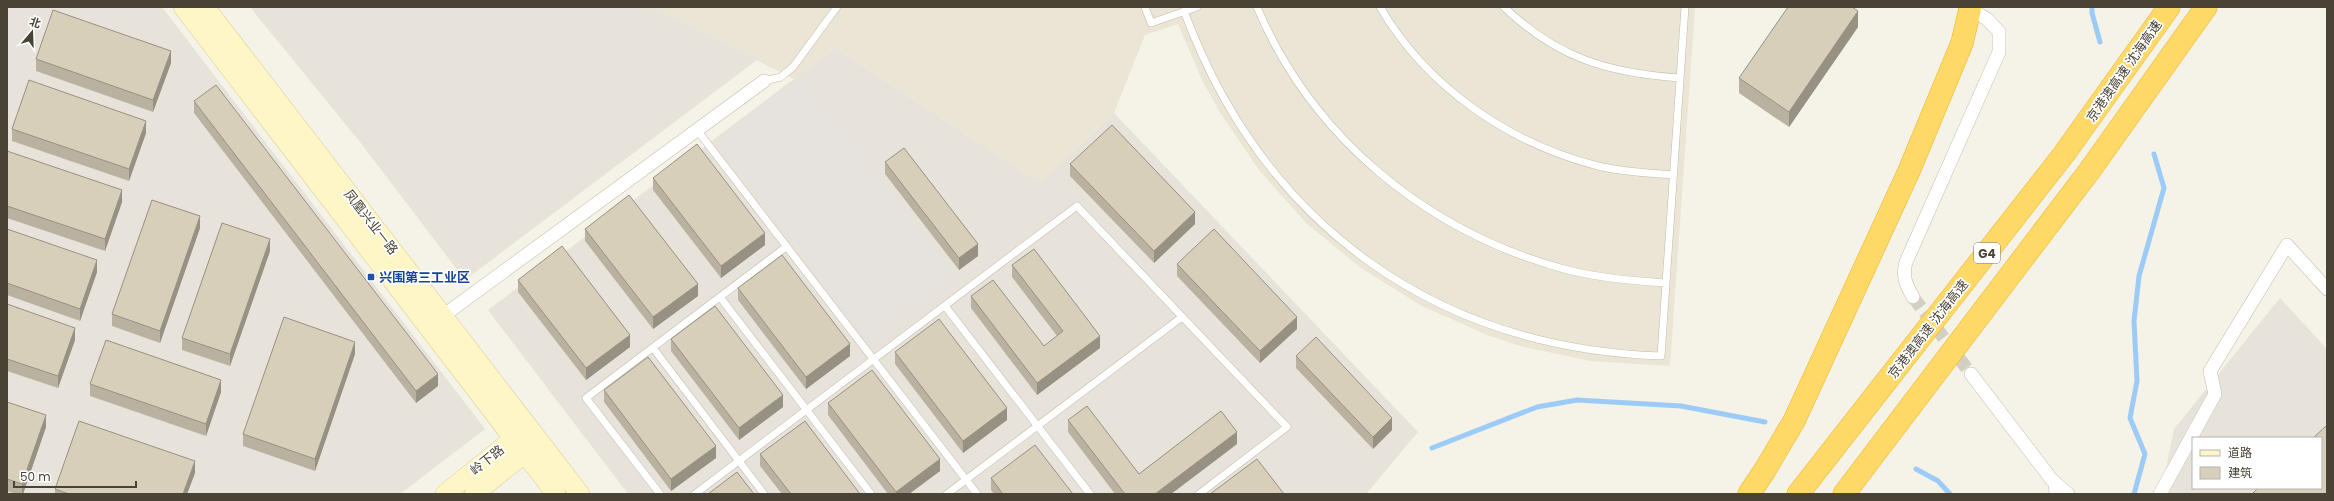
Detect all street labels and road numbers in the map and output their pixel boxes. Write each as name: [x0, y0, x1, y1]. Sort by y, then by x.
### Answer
street label: 京港澳高速 沈海高速: [2082, 16, 2166, 126]
street label: 凤凰兴业一路: [339, 185, 403, 259]
road number: G4: [1974, 243, 2000, 263]
street label: 京港澳高速 沈海高速: [1883, 276, 1973, 382]
street label: 岭下路: [466, 440, 508, 480]

